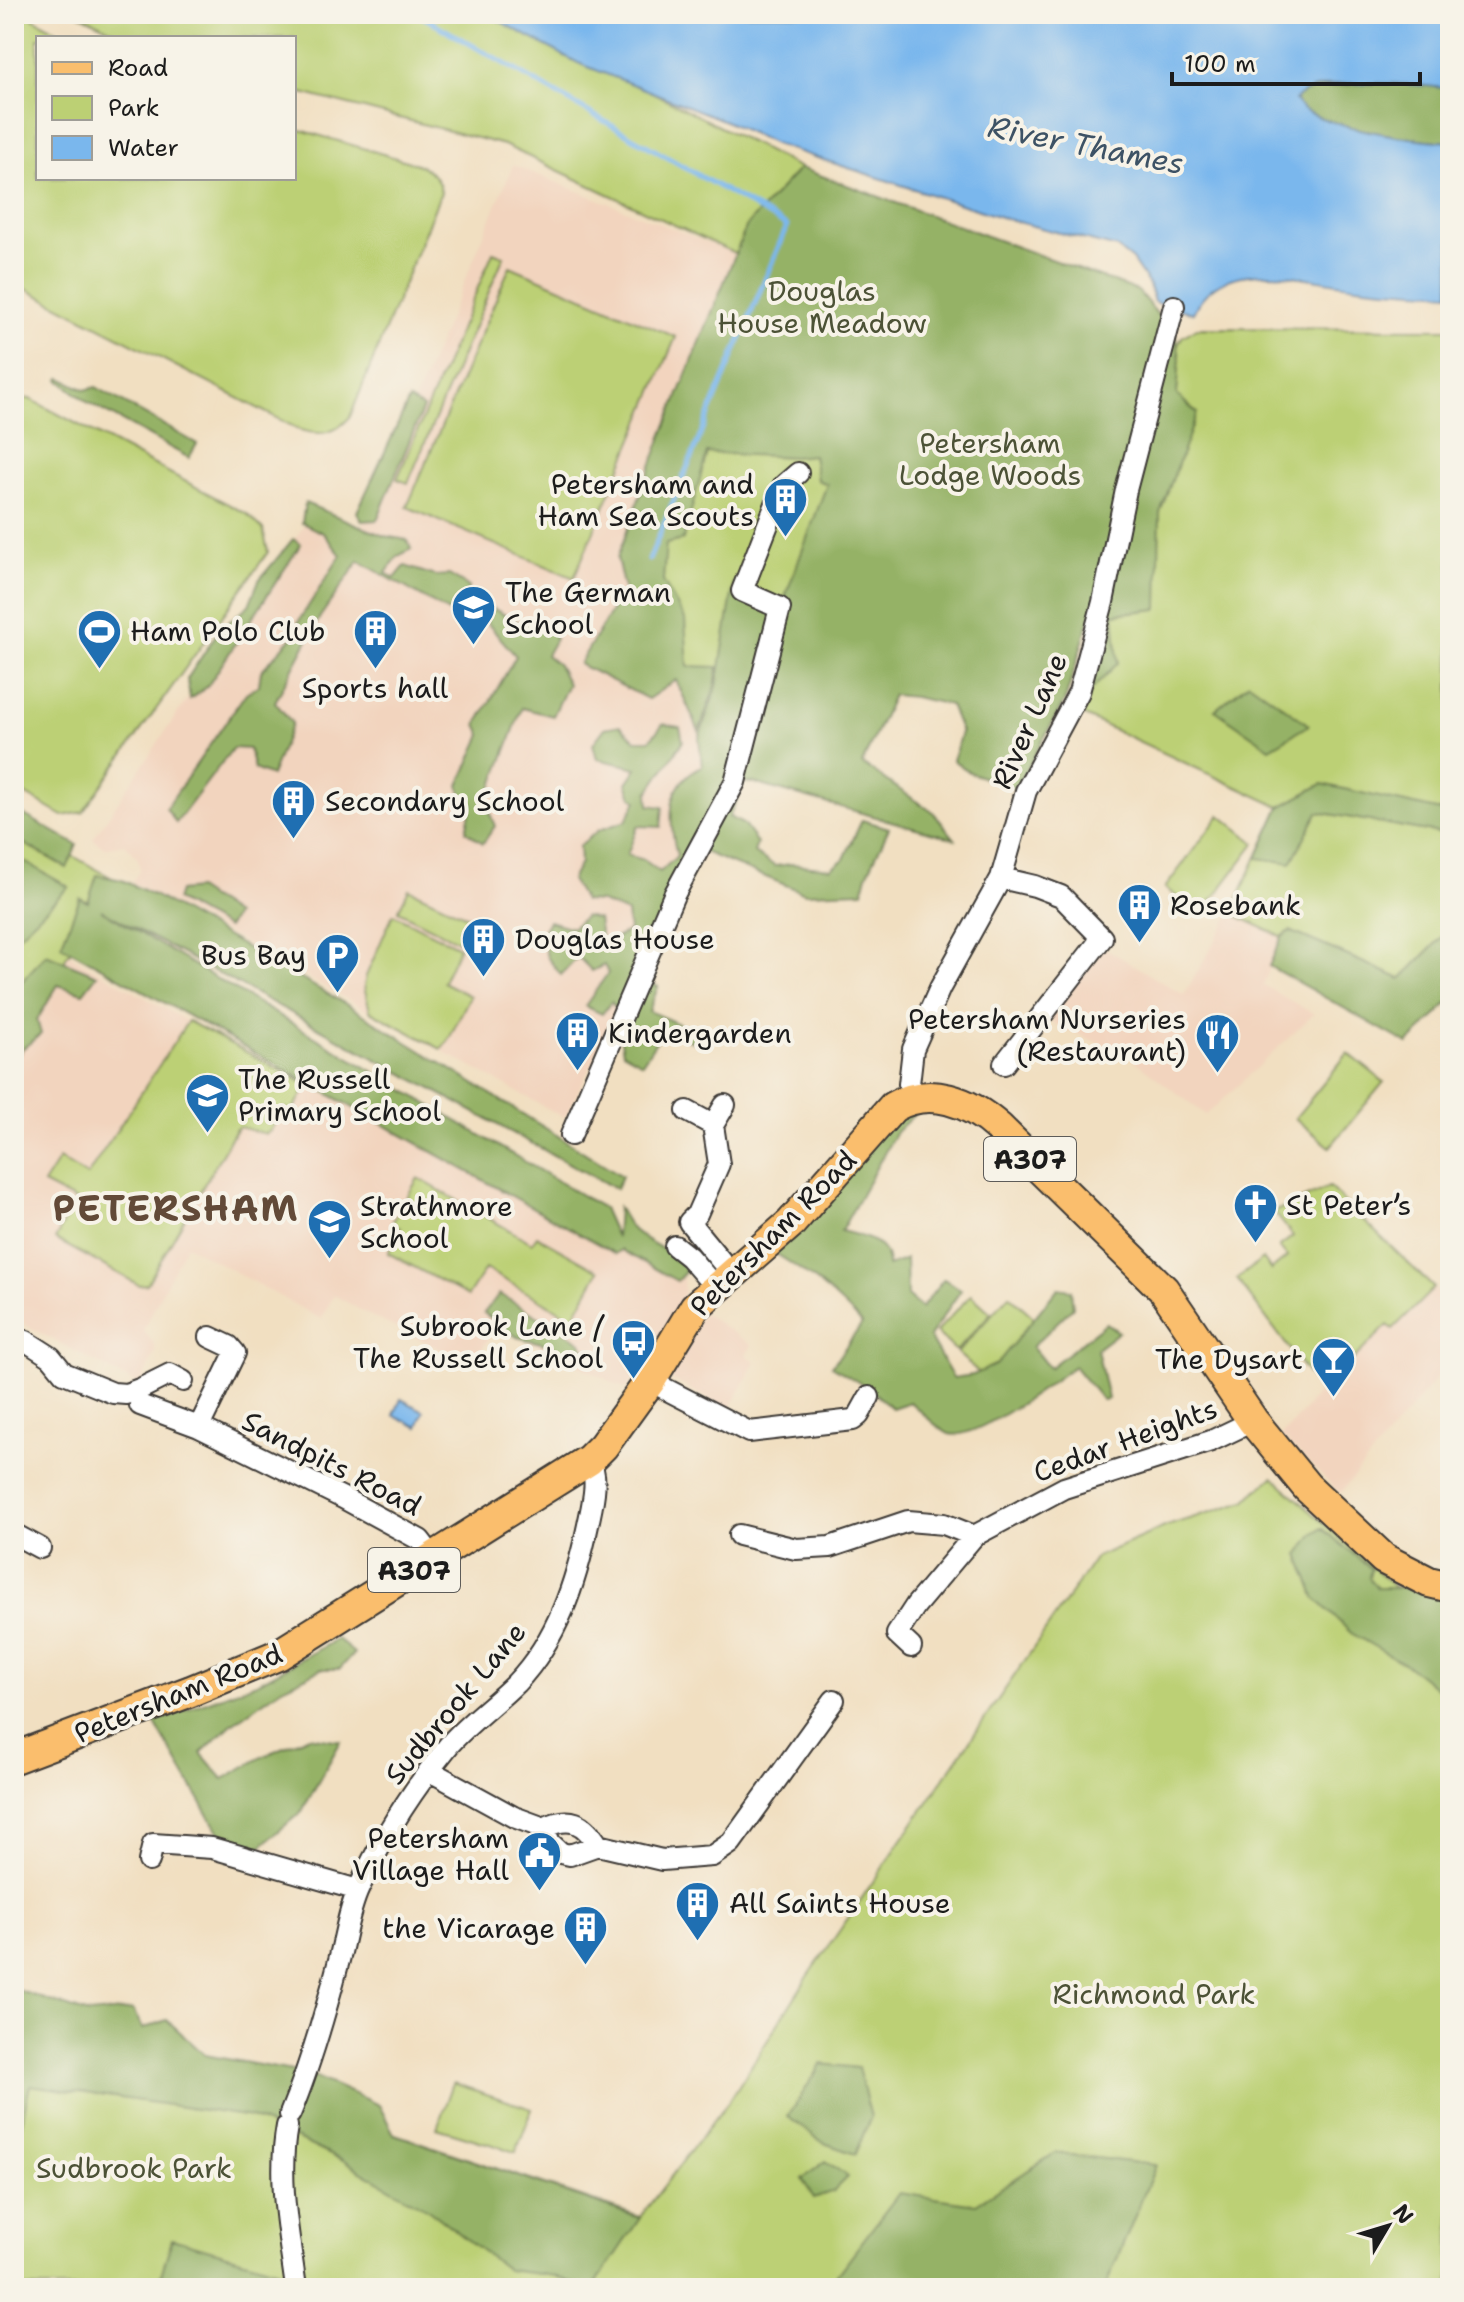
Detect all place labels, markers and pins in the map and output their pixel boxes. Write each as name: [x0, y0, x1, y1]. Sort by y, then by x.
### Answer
place label: Petersham and Ham Sea Scouts: [537, 465, 754, 535]
building icon: Petersham and Ham Sea Scouts: [761, 476, 809, 539]
place label: The German School: [505, 573, 671, 643]
school or university icon: The German School: [450, 584, 498, 647]
sports icon: Ham Polo Club: [75, 607, 123, 670]
building icon: Sports hall: [351, 607, 399, 670]
place label: Ham Polo Club: [130, 612, 326, 650]
place label: Sports hall: [302, 669, 449, 707]
building icon: Secondary School: [270, 777, 318, 840]
place label: Secondary School: [325, 782, 565, 820]
building icon: Rosebank: [1115, 881, 1163, 944]
place label: Rosebank: [1170, 886, 1301, 924]
building icon: Douglas House: [460, 915, 508, 978]
place label: Douglas House: [515, 920, 715, 958]
parking icon: Bus Bay: [313, 931, 361, 994]
place label: Bus Bay: [201, 936, 306, 974]
place label: Petersham Nurseries (Restaurant): [908, 1000, 1186, 1070]
building icon: Kindergarden: [553, 1009, 601, 1072]
restaurant icon: Petersham Nurseries (Restaurant): [1193, 1011, 1241, 1074]
place label: Kindergarden: [608, 1014, 792, 1052]
place label: The Russell Primary School: [238, 1060, 441, 1130]
school or university icon: The Russell Primary School: [183, 1071, 231, 1134]
church icon: St Peter’s: [1231, 1181, 1279, 1244]
place label: St Peter’s: [1286, 1186, 1411, 1224]
place label: Strathmore School: [360, 1187, 513, 1257]
school or university icon: Strathmore School: [305, 1198, 353, 1261]
place label: Subrook Lane / The Russell School: [353, 1307, 605, 1377]
bus stop icon: Subrook Lane / The Russell School: [610, 1318, 658, 1381]
bar icon: The Dysart: [1310, 1335, 1358, 1398]
place label: The Dysart: [1155, 1340, 1303, 1378]
place label: Petersham Village Hall: [352, 1819, 510, 1889]
public building icon: Petersham Village Hall: [516, 1830, 564, 1893]
building icon: All Saints House: [674, 1879, 722, 1942]
place label: All Saints House: [729, 1884, 951, 1922]
building icon: the Vicarage: [562, 1904, 610, 1967]
place label: the Vicarage: [382, 1909, 555, 1947]

